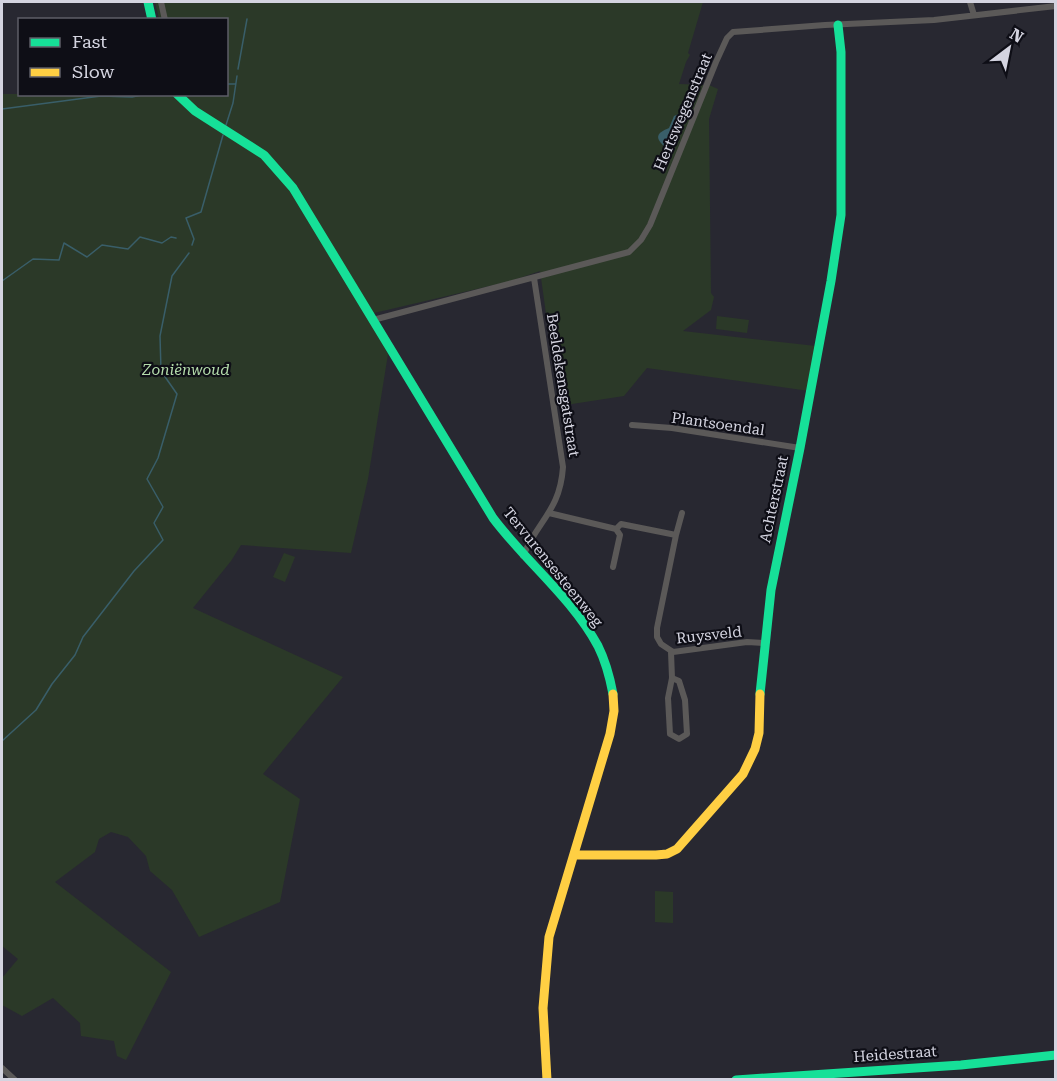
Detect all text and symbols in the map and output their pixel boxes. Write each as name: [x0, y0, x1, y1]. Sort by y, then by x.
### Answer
legend: [18, 18, 228, 96]
north arrow: [979, 18, 1039, 78]
text: N: [1006, 24, 1027, 47]
text: Fast: [72, 31, 107, 52]
street label: Hertswegenstraat: [650, 50, 716, 174]
text: Slow: [72, 61, 114, 82]
street label: Beeldekensgatstraat: [543, 312, 583, 458]
park label: Zoniënwoud: [141, 361, 230, 379]
street label: Plantsoendal: [670, 409, 766, 440]
street label: Achterstraat: [756, 453, 792, 544]
street label: Tervurensesteenweg: [499, 504, 607, 631]
street label: Ruysveld: [675, 623, 743, 647]
street label: Heidestraat: [853, 1042, 938, 1066]

